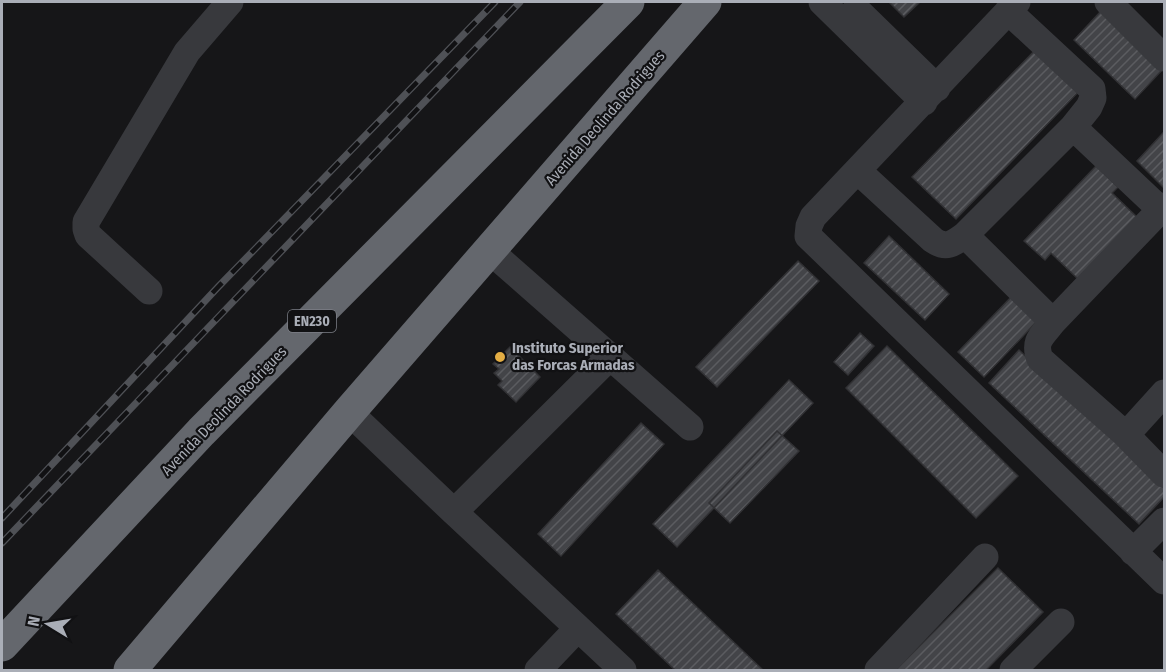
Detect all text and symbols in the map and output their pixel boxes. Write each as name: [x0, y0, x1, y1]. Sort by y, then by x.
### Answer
street label: Avenida Deolinda Rodrigues: [542, 47, 668, 189]
road number: EN230: [288, 310, 336, 332]
place label: Instituto Superior das Forcas Armadas: [512, 339, 635, 374]
street label: Avenida Deolinda Rodrigues: [158, 343, 290, 479]
marker: Instituto Superior das Forcas Armadas: [493, 350, 507, 364]
north arrow: [18, 594, 78, 654]
text: N: [24, 615, 44, 628]

